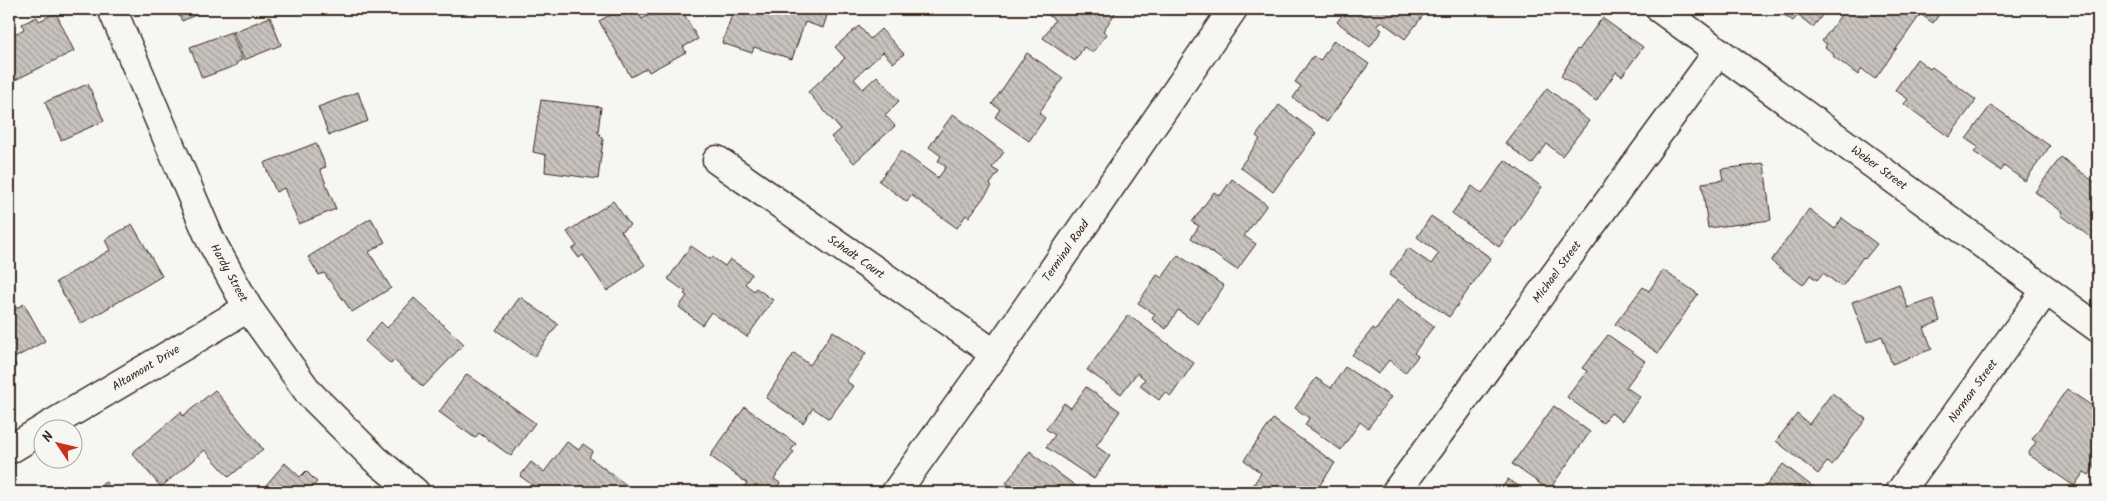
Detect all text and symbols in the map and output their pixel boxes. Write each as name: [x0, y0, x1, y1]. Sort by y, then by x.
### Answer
street label: Weber Street: [1847, 141, 1911, 195]
street label: Terminal Road: [1038, 215, 1095, 286]
street label: Schadt Court: [823, 230, 889, 284]
street label: Michael Street: [1528, 236, 1586, 307]
street label: Hardy Street: [205, 240, 253, 306]
street label: Altamont Drive: [108, 340, 184, 396]
street label: Norman Street: [1943, 355, 2003, 427]
north arrow: [32, 418, 82, 468]
text: N: [37, 427, 60, 447]

